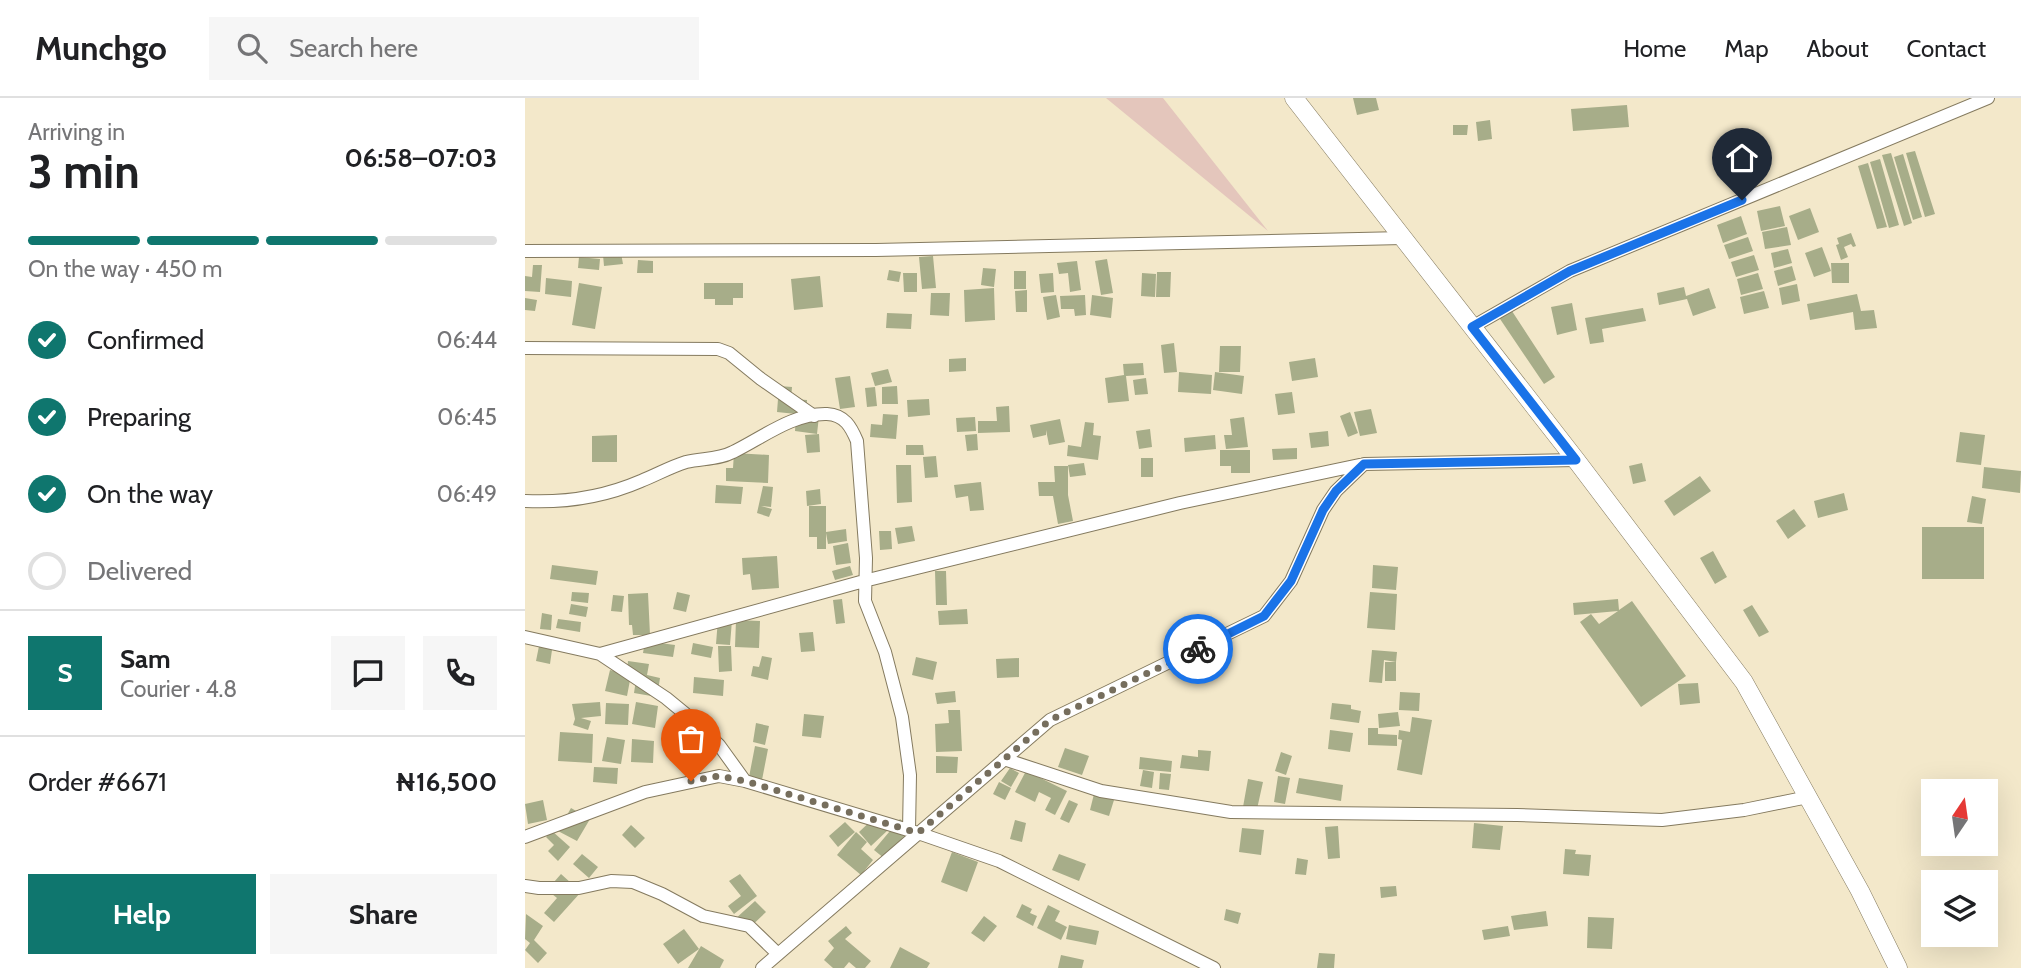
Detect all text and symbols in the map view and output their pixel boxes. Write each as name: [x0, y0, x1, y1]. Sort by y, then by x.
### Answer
search box: [209, 17, 699, 80]
text: Munchgo: [35, 28, 167, 68]
icon: search: [233, 29, 271, 67]
text: Search here: [289, 32, 418, 64]
text: Home: [1623, 34, 1686, 63]
text: Map: [1724, 34, 1769, 63]
text: About: [1807, 34, 1869, 63]
text: Contact: [1907, 34, 1986, 63]
text: Arriving in: [28, 118, 125, 146]
pin: [1712, 128, 1772, 200]
icon: home: [1723, 139, 1761, 177]
text: 06:58–07:03: [344, 142, 497, 174]
text: 3 min: [28, 144, 140, 200]
text: On the way · 450 m: [28, 255, 223, 283]
icon: check: [28, 321, 66, 359]
text: Confirmed: [87, 324, 204, 356]
text: 06:44: [437, 326, 497, 354]
icon: check: [28, 398, 66, 436]
text: Preparing: [87, 401, 191, 433]
text: 06:45: [437, 403, 497, 431]
icon: check: [28, 475, 66, 513]
text: On the way: [87, 478, 213, 510]
text: 06:49: [437, 480, 497, 508]
text: Delivered: [87, 555, 192, 587]
courier: [1163, 614, 1233, 684]
icon: bike: [1179, 630, 1217, 668]
button: chat: [331, 636, 405, 710]
button: phone: [423, 636, 497, 710]
text: Sam: [120, 643, 171, 675]
text: S: [57, 657, 73, 689]
text: Courier · 4.8: [120, 675, 237, 703]
pin: [661, 709, 721, 781]
icon: bag: [672, 720, 710, 758]
text: Order #6671: [28, 766, 167, 798]
text: ₦16,500: [395, 766, 497, 798]
north arrow: [1921, 779, 1999, 856]
map controls: [1921, 779, 1998, 947]
button: layers: [1921, 870, 1998, 947]
button: Help: [28, 874, 256, 954]
button: Share: [270, 874, 497, 954]

